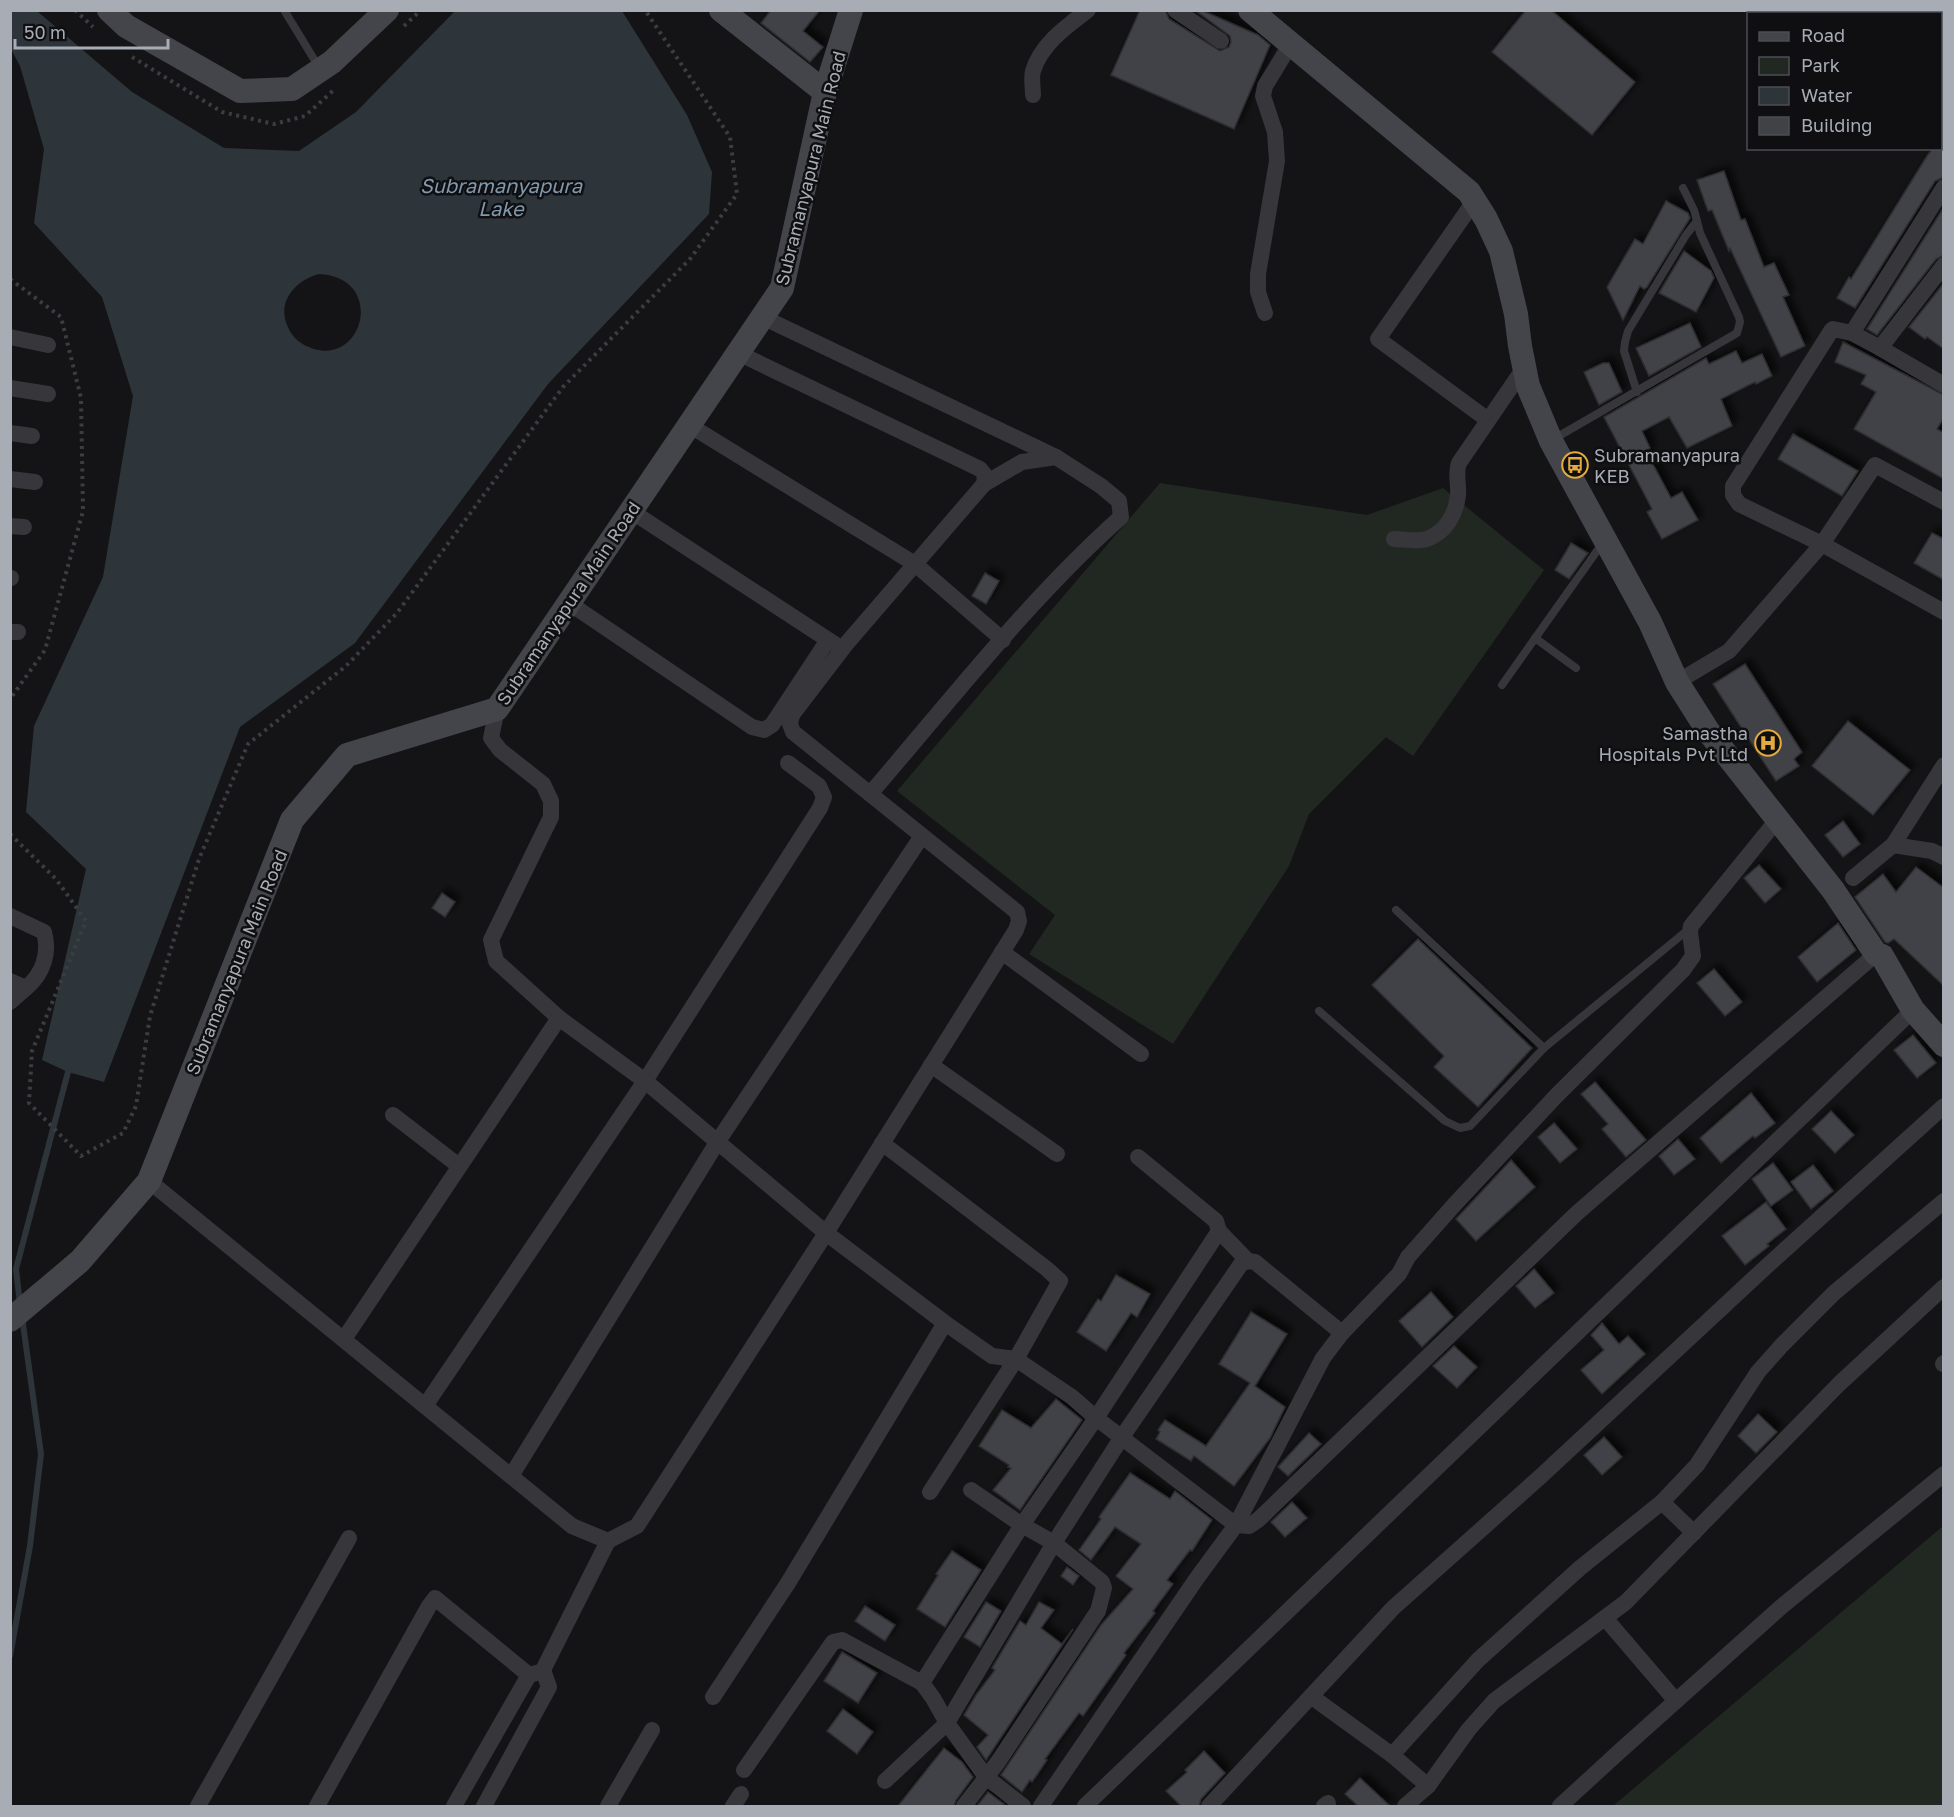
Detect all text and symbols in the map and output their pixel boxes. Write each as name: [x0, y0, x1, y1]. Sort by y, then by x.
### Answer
scale bar: [15, 12, 168, 50]
legend: [1747, 12, 1942, 150]
text: 50 m: [24, 21, 66, 43]
text: Road: [1801, 24, 1845, 46]
street label: Subramanyapura Main Road: [770, 49, 850, 287]
text: Park: [1801, 54, 1840, 76]
text: Water: [1801, 84, 1852, 106]
text: Building: [1801, 114, 1872, 136]
water label: Subramanyapura Lake: [420, 173, 583, 220]
place label: Subramanyapura KEB: [1594, 444, 1740, 487]
bus stop icon: Subramanyapura KEB: [1560, 450, 1590, 480]
street label: Subramanyapura Main Road: [492, 497, 644, 709]
place label: Samastha Hospitals Pvt Ltd: [1598, 722, 1748, 765]
hospital icon: Samastha Hospitals Pvt Ltd: [1753, 728, 1783, 758]
street label: Subramanyapura Main Road: [181, 846, 291, 1078]

